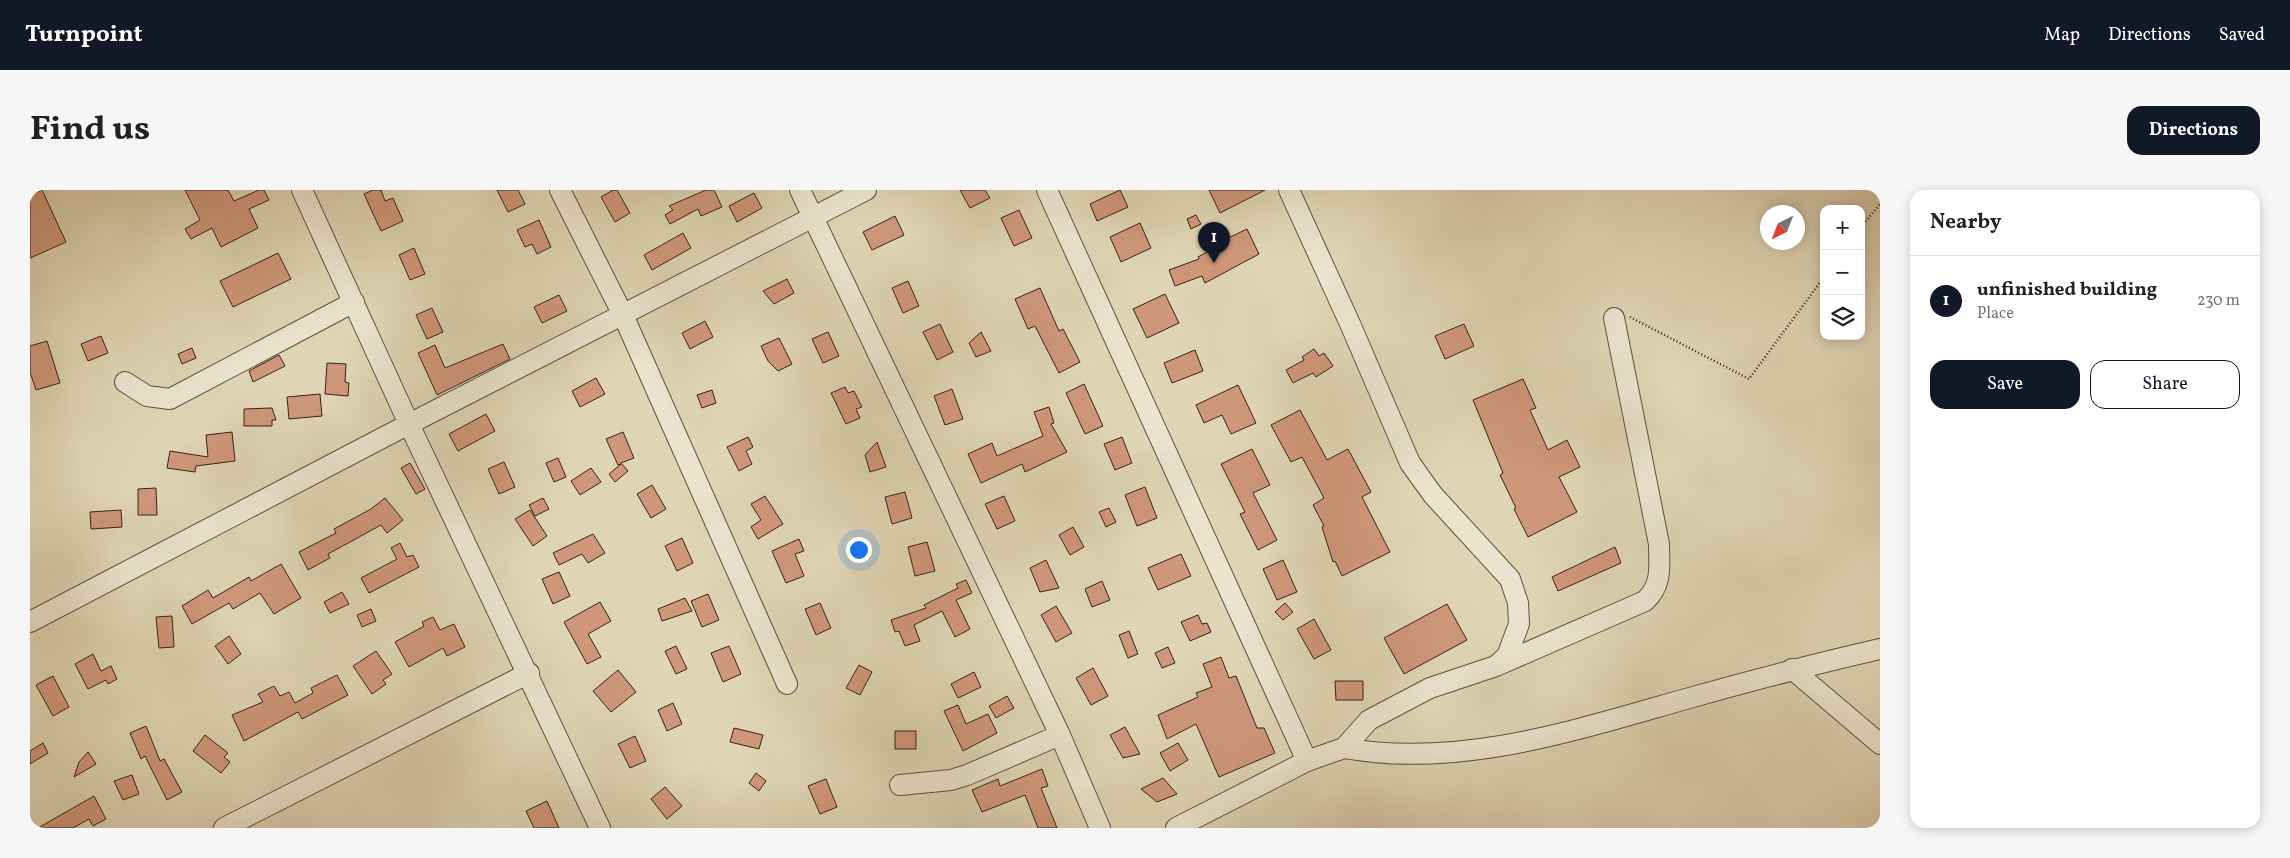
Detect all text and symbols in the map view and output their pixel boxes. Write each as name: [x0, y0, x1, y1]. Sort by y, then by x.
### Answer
text: Turnpoint: [25, 18, 143, 52]
text: Map: [2044, 23, 2080, 48]
text: Directions: [2108, 23, 2191, 48]
text: Saved: [2219, 23, 2265, 48]
text: Find us: [30, 106, 150, 154]
button: Directions: [2127, 106, 2260, 155]
north arrow: [1760, 205, 1805, 250]
map controls: [1820, 205, 1865, 340]
button: +: [1820, 205, 1865, 250]
text: Nearby: [1930, 208, 2001, 237]
pin: 1: [1198, 222, 1230, 263]
button: −: [1820, 250, 1865, 295]
text: unfinished building: [1977, 277, 2157, 303]
text: 1: [1943, 290, 1949, 312]
text: 230 m: [2197, 290, 2240, 312]
button: layers: [1820, 295, 1865, 340]
text: Place: [1977, 303, 2014, 325]
button: Save: [1930, 360, 2080, 409]
button: Share: [2090, 360, 2240, 409]
your location: [846, 537, 872, 563]

